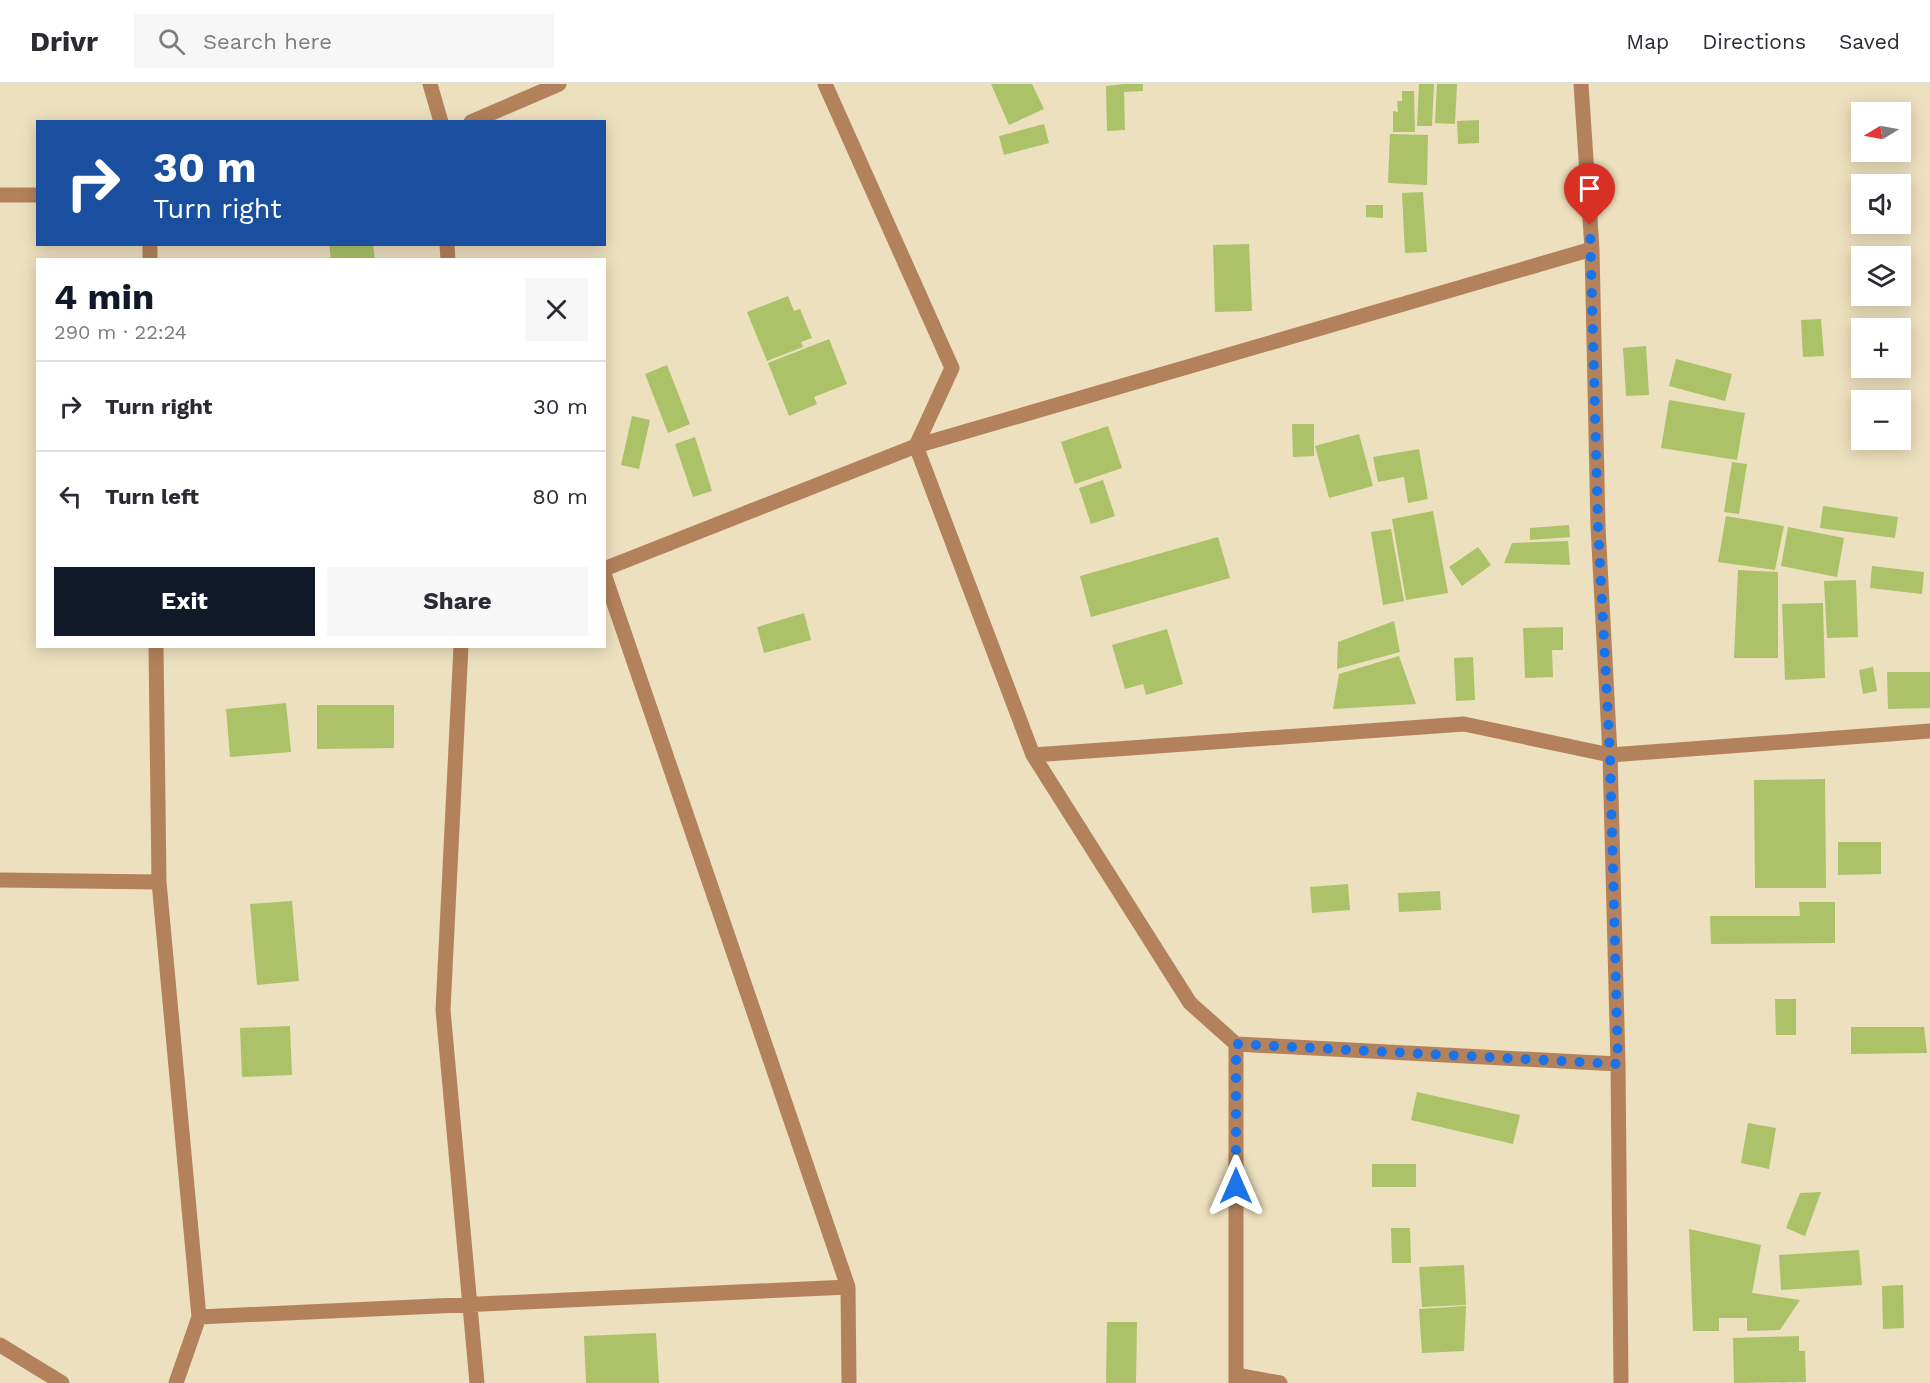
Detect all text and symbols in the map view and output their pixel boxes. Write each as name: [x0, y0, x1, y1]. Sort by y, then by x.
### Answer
search box: [134, 14, 554, 68]
text: Drivr: [30, 25, 98, 58]
icon: search: [155, 25, 188, 58]
text: Search here: [203, 29, 332, 54]
text: Map: [1626, 29, 1669, 54]
text: Directions: [1702, 29, 1806, 54]
text: Saved: [1839, 29, 1900, 54]
north arrow: [1851, 102, 1911, 162]
map controls: [1851, 102, 1911, 450]
text: 30 m: [153, 143, 257, 192]
icon: right: [54, 144, 132, 222]
pin: [1564, 163, 1615, 225]
icon: arrive: [1573, 172, 1606, 205]
button: sound: [1851, 174, 1911, 234]
text: Turn right: [153, 193, 282, 225]
button: layers: [1851, 246, 1911, 306]
text: 4 min: [54, 276, 154, 318]
button: close: [525, 278, 588, 341]
button: +: [1851, 318, 1911, 378]
text: 290 m · 22:24: [54, 320, 187, 344]
icon: right: [54, 390, 87, 423]
button: −: [1851, 390, 1911, 450]
text: Turn right: [105, 394, 212, 419]
text: 30 m: [533, 394, 588, 419]
icon: left: [54, 480, 87, 513]
text: Turn left: [105, 484, 199, 509]
text: 80 m: [532, 484, 588, 509]
button: Exit: [54, 567, 315, 636]
button: Share: [327, 567, 588, 636]
position arrow: [1204, 1154, 1268, 1218]

